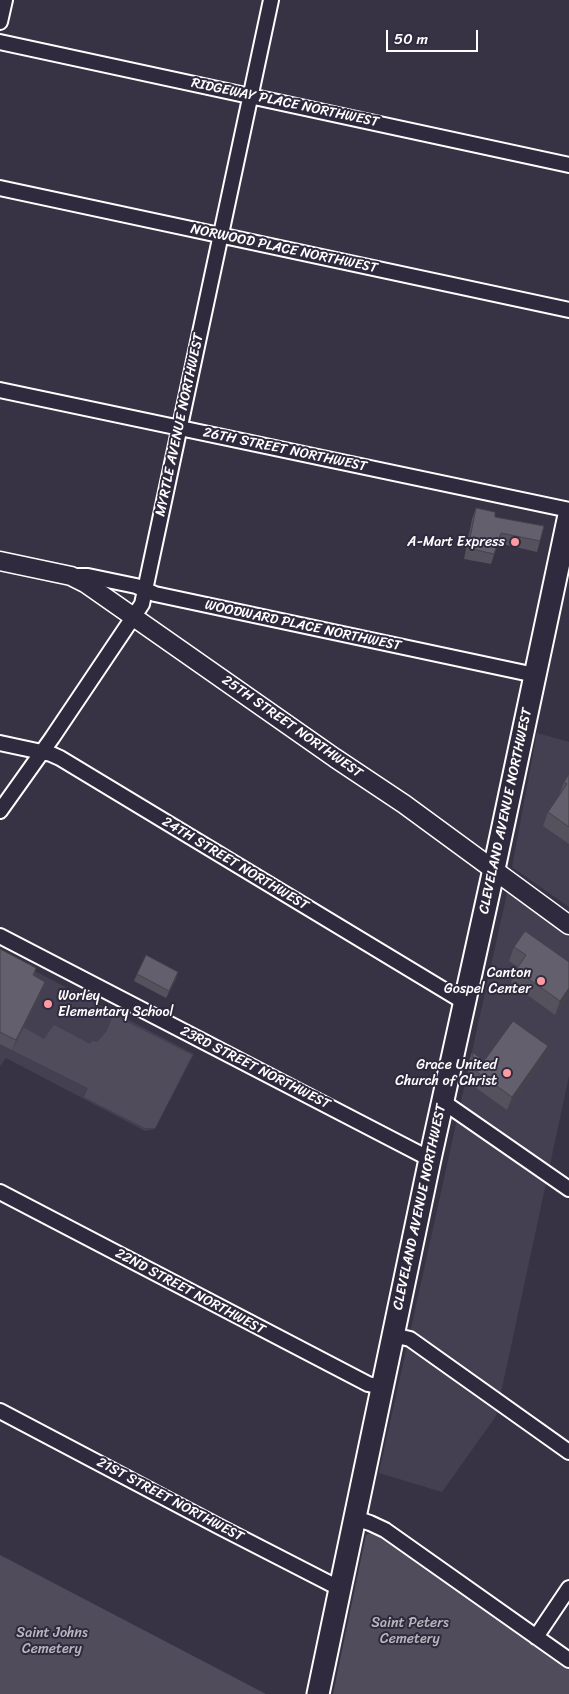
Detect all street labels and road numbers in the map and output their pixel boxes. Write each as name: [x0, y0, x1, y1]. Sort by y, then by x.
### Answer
street label: RIDGEWAY PLACE NORTHWEST: [190, 75, 380, 131]
street label: NORWOOD PLACE NORTHWEST: [189, 221, 379, 277]
street label: MYRTLE AVENUE NORTHWEST: [152, 332, 208, 518]
street label: 26TH STREET NORTHWEST: [202, 424, 368, 476]
street label: WOODWARD PLACE NORTHWEST: [203, 597, 403, 655]
street label: 25TH STREET NORTHWEST: [219, 672, 365, 782]
street label: CLEVELAND AVENUE NORTHWEST: [476, 707, 536, 915]
street label: 24TH STREET NORTHWEST: [159, 814, 311, 914]
street label: 23RD STREET NORTHWEST: [177, 1023, 333, 1113]
street label: CLEVELAND AVENUE NORTHWEST: [390, 1103, 450, 1311]
street label: 22ND STREET NORTHWEST: [112, 1245, 268, 1339]
street label: 21ST STREET NORTHWEST: [94, 1454, 246, 1546]

